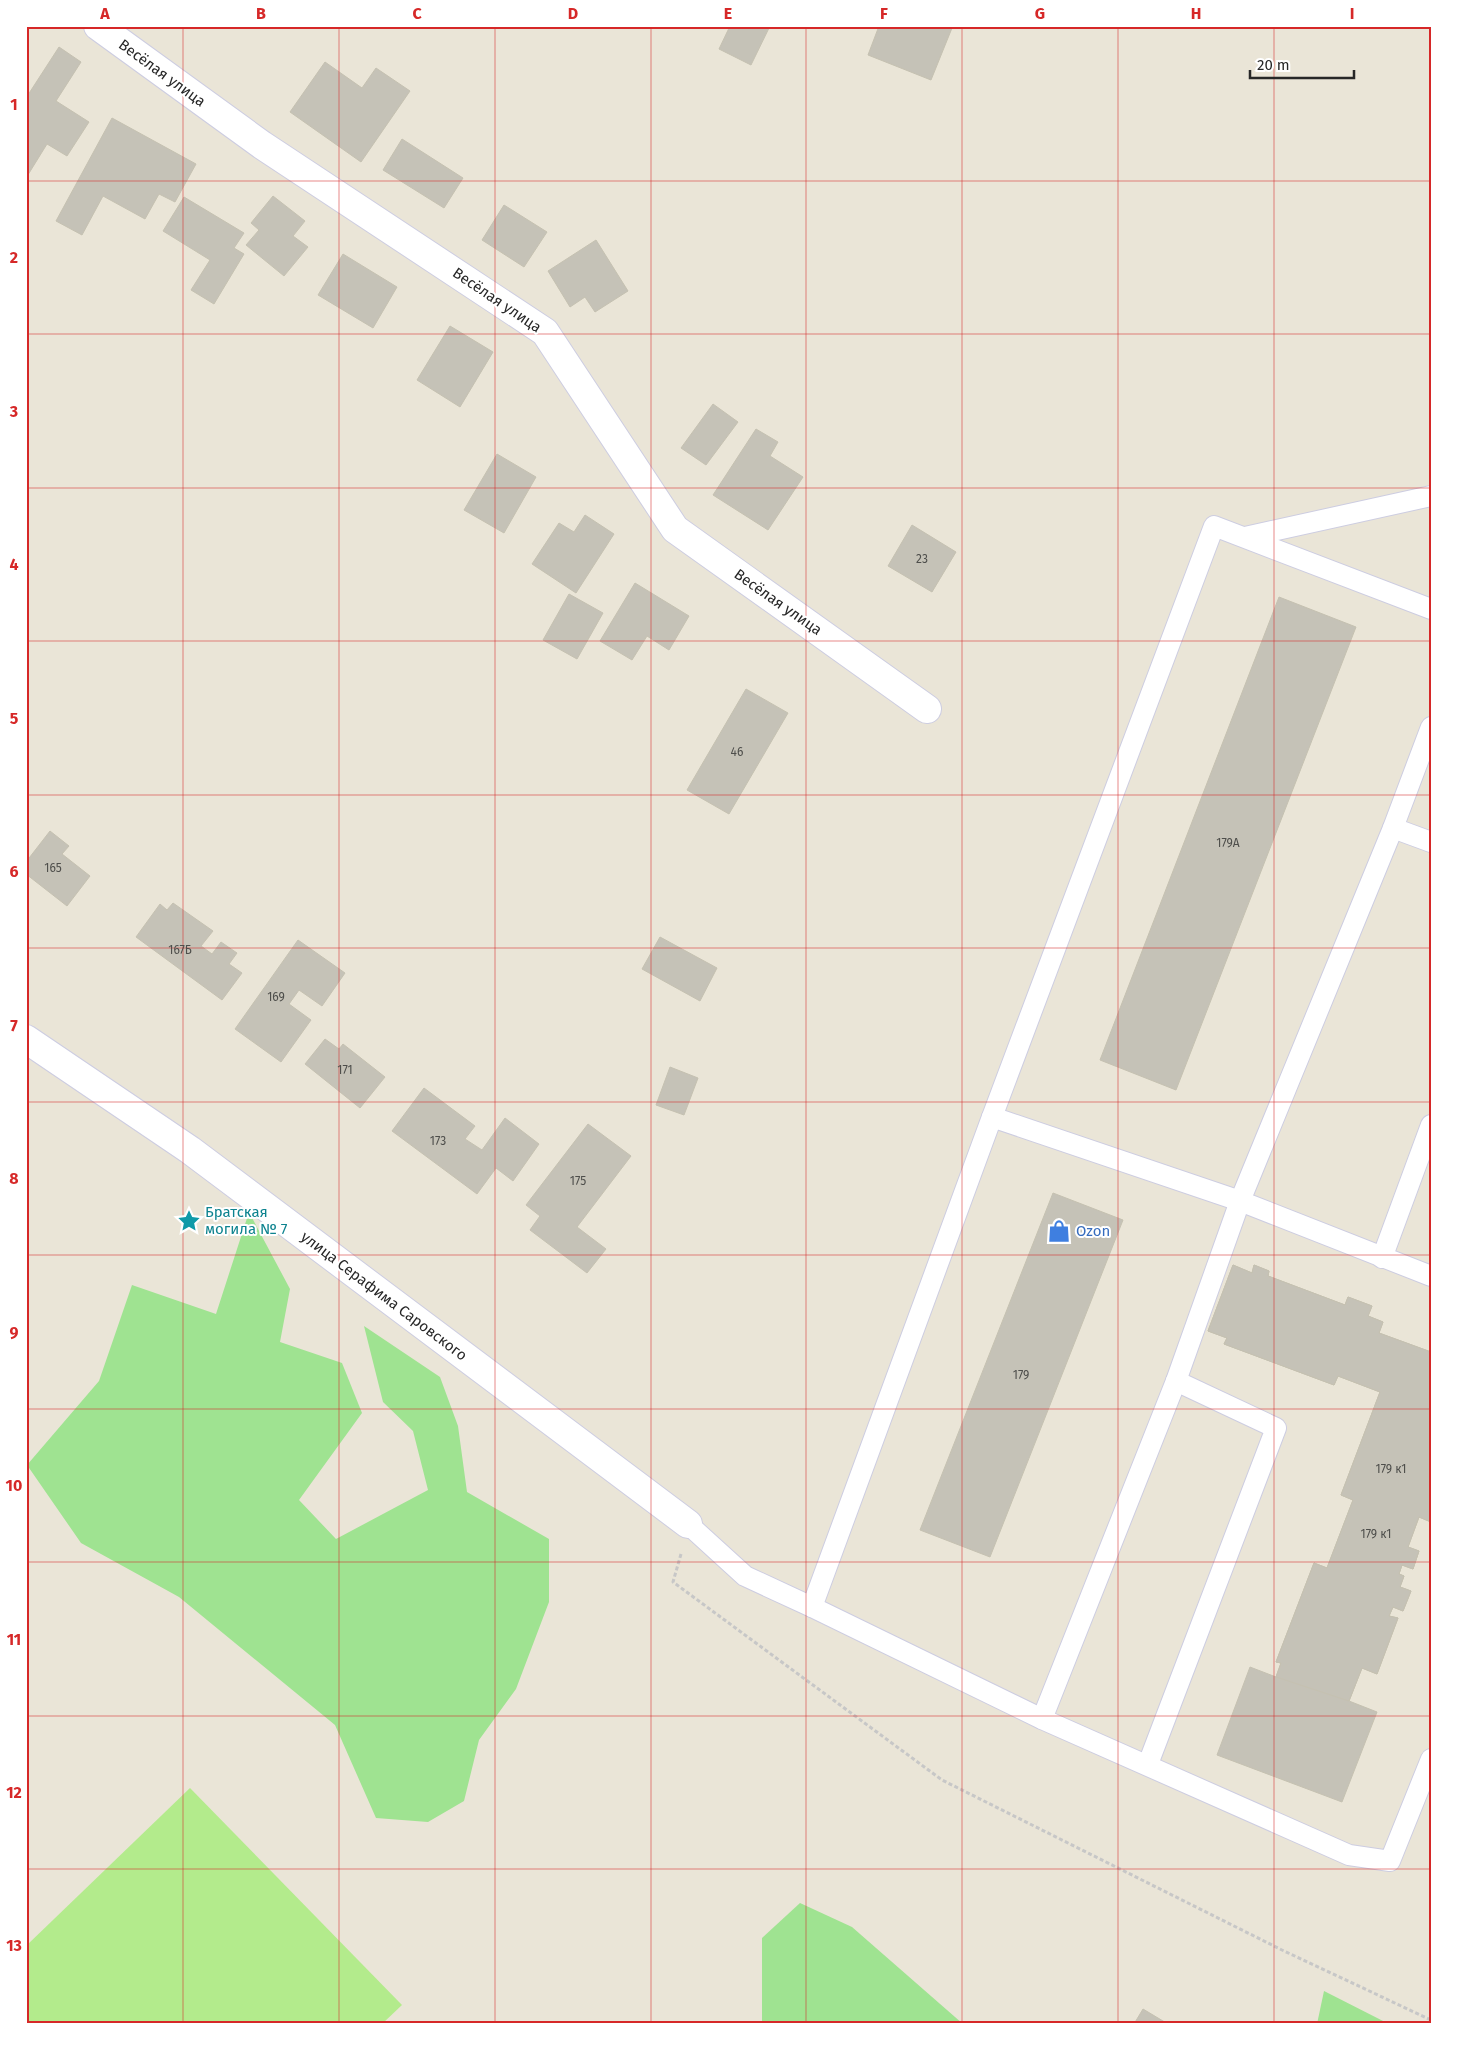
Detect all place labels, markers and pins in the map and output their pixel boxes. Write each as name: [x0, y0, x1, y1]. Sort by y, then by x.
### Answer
place label: Братская могила № 7: [205, 1203, 288, 1238]
place icon: Братская могила № 7: [176, 1208, 202, 1234]
shop icon: Ozon: [1046, 1218, 1072, 1244]
place label: Ozon: [1076, 1222, 1110, 1240]

